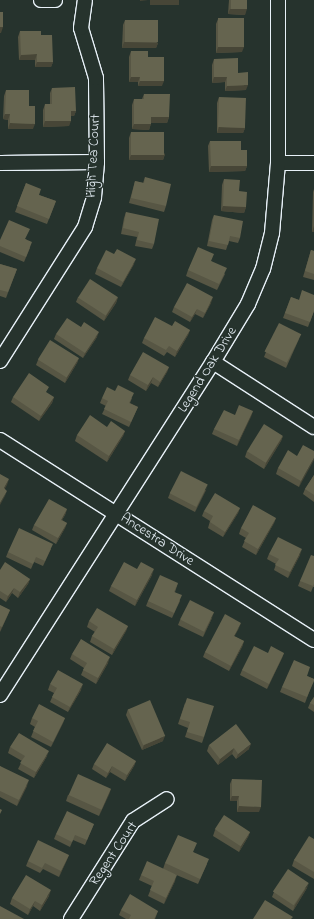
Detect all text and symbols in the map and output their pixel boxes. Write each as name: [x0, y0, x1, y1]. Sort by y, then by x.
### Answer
street label: High Tea Court: [83, 114, 105, 198]
street label: Legend Oak Drive: [175, 324, 241, 416]
street label: Ancestra Drive: [117, 510, 197, 570]
street label: Regent Court: [86, 819, 142, 889]

